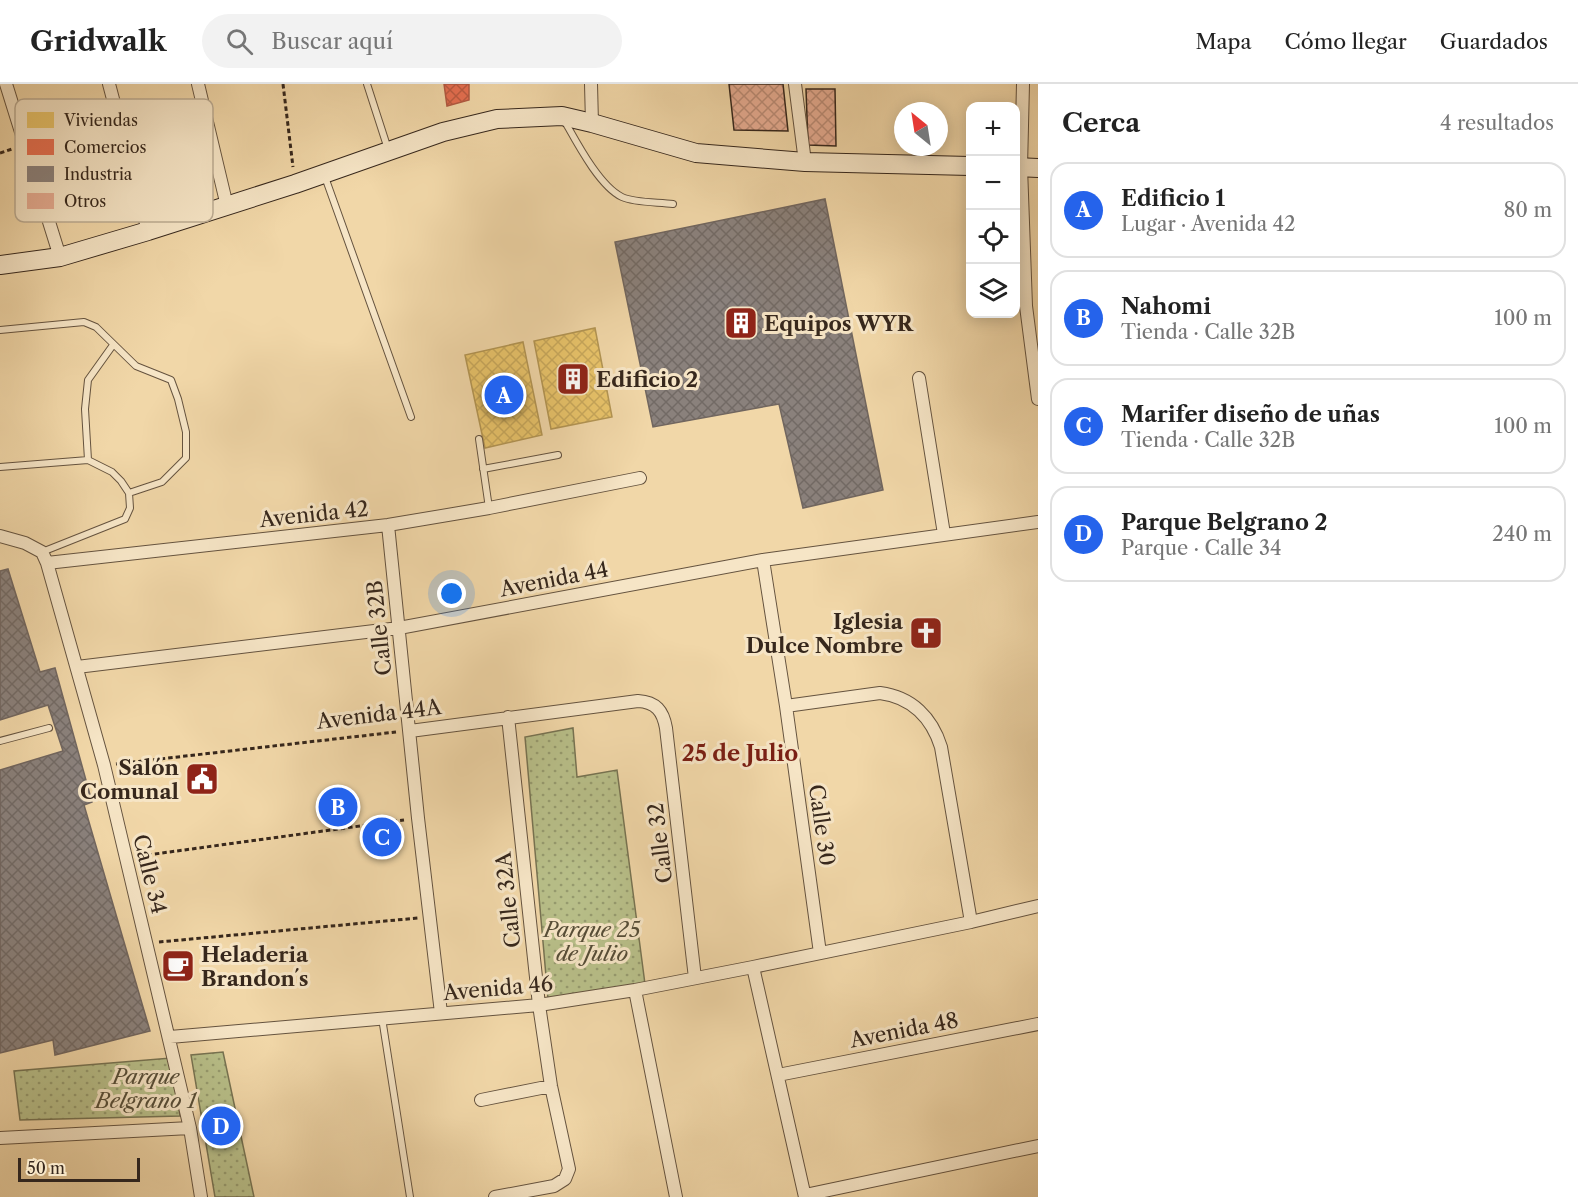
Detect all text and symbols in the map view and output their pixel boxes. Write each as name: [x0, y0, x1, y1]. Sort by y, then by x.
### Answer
search box: [202, 14, 622, 68]
text: Gridwalk: [30, 24, 166, 58]
icon: search: [223, 25, 256, 58]
text: Buscar aquí: [271, 28, 393, 55]
text: Mapa: [1195, 29, 1252, 54]
text: Cómo llegar: [1285, 29, 1407, 54]
text: Guardados: [1440, 29, 1548, 54]
legend: [15, 99, 213, 222]
north arrow: [894, 102, 948, 156]
map controls: [966, 102, 1020, 318]
button: +: [966, 102, 1020, 156]
text: Cerca: [1062, 107, 1140, 139]
text: Viviendas: [63, 110, 138, 130]
text: 4 resultados: [1440, 111, 1554, 135]
text: Comercios: [64, 137, 147, 157]
button: −: [966, 156, 1020, 210]
text: Industria: [64, 164, 133, 184]
text: Edificio 1: [1121, 185, 1225, 212]
text: Otros: [64, 191, 106, 211]
text: A: [1076, 198, 1091, 222]
text: 80 m: [1504, 198, 1552, 222]
button: locate: [966, 210, 1020, 264]
text: Lugar · Avenida 42: [1121, 212, 1296, 236]
button: layers: [966, 264, 1020, 318]
text: Nahomi: [1121, 293, 1211, 320]
building icon: Equipos WYR: [723, 305, 759, 341]
text: B: [1076, 306, 1091, 330]
text: 100 m: [1494, 306, 1552, 330]
place label: Equipos WYR: [764, 311, 914, 336]
text: Tienda · Calle 32B: [1121, 320, 1295, 344]
building icon: Edificio 2: [555, 361, 591, 397]
place label: Edificio 2: [596, 367, 698, 392]
pin: A: [484, 372, 524, 418]
text: Marifer diseño de uñas: [1121, 401, 1380, 428]
text: C: [1075, 414, 1092, 438]
text: 100 m: [1494, 414, 1552, 438]
text: Tienda · Calle 32B: [1121, 428, 1295, 452]
street label: Avenida 42: [257, 496, 370, 532]
text: Parque Belgrano 2: [1121, 509, 1327, 536]
text: D: [1075, 522, 1092, 546]
text: 240 m: [1492, 522, 1552, 546]
text: Parque · Calle 34: [1121, 536, 1281, 560]
street label: Avenida 44: [497, 556, 610, 602]
street label: Calle 32B: [362, 579, 396, 677]
your location: [437, 579, 466, 608]
place label: Iglesia Dulce Nombre: [746, 609, 904, 658]
church icon: Iglesia Dulce Nombre: [908, 615, 944, 651]
street label: Avenida 44A: [314, 694, 443, 734]
district label: 25 de Julio: [682, 740, 798, 767]
place label: Salón Comunal: [80, 755, 180, 804]
public building icon: Salón Comunal: [184, 761, 220, 797]
street label: Calle 30: [804, 783, 840, 867]
pin: B: [318, 784, 358, 830]
street label: Calle 32: [643, 801, 677, 885]
pin: C: [362, 814, 401, 860]
street label: Calle 34: [128, 832, 172, 916]
street label: Calle 32A: [490, 850, 525, 949]
park label: Parque 25 de Julio: [542, 917, 641, 966]
place label: Heladeria Brandon´s: [201, 942, 309, 991]
cafe icon: Heladeria Brandon´s: [160, 948, 196, 984]
street label: Avenida 46: [441, 971, 554, 1005]
street label: Avenida 48: [847, 1007, 960, 1053]
park label: Parque Belgrano 1: [93, 1064, 197, 1113]
pin: D: [202, 1104, 240, 1148]
scale bar: [18, 1155, 140, 1182]
text: 50 m: [27, 1158, 65, 1178]

